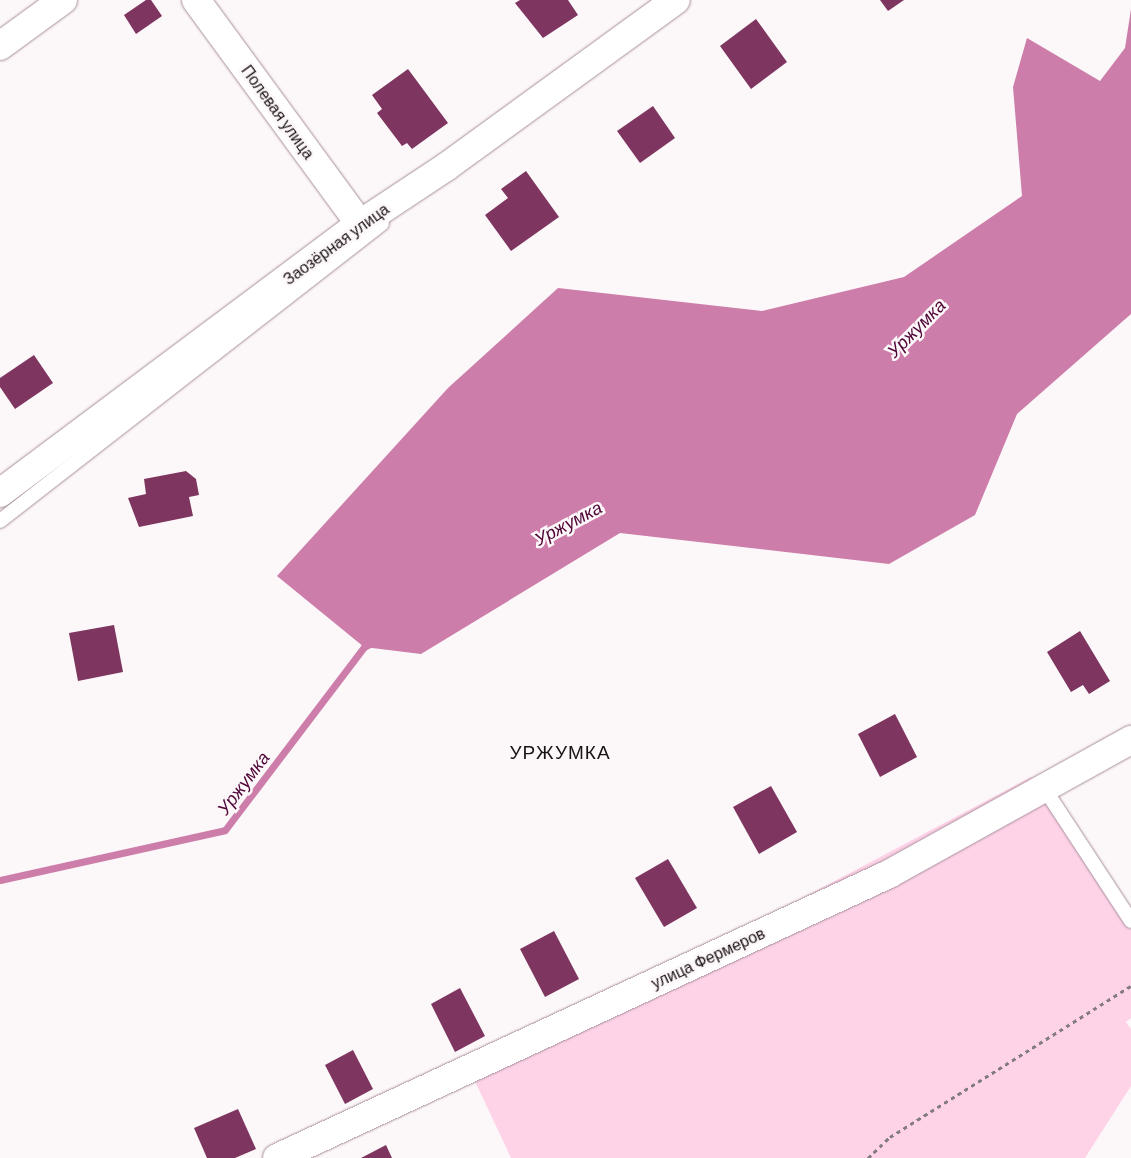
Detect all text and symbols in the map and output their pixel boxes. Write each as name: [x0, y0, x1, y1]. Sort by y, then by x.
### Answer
street label: Полевая улица: [238, 61, 318, 163]
street label: Заозёрная улица: [279, 199, 393, 289]
water label: Уржумка: [882, 294, 950, 362]
water label: Уржумка: [530, 496, 606, 550]
district label: УРЖУМКА: [509, 741, 611, 763]
water label: Уржумка: [212, 747, 274, 819]
street label: улица Фермеров: [648, 923, 768, 993]

